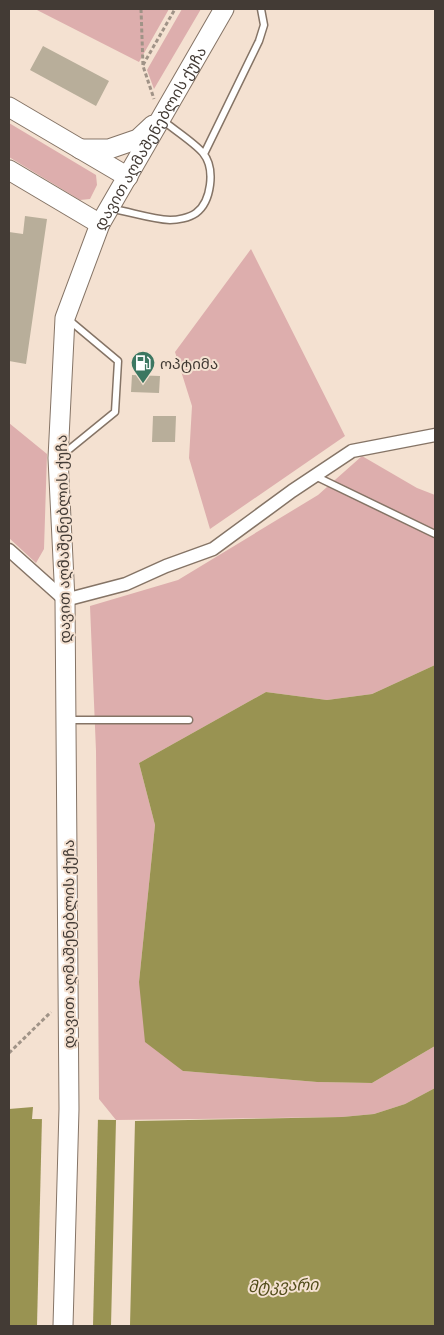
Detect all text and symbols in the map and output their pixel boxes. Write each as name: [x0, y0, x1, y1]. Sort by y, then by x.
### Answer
street label: დავით აღმაშენებლის ქუჩა: [89, 43, 210, 233]
fuel station icon: ოპტიმა: [130, 350, 156, 384]
place label: ოპტიმა: [160, 354, 218, 373]
street label: დავით აღმაშენებლის ქუჩა: [52, 434, 74, 644]
street label: დავით აღმაშენებლის ქუჩა: [59, 840, 78, 1048]
water label: მტკვარი: [247, 1274, 319, 1296]

